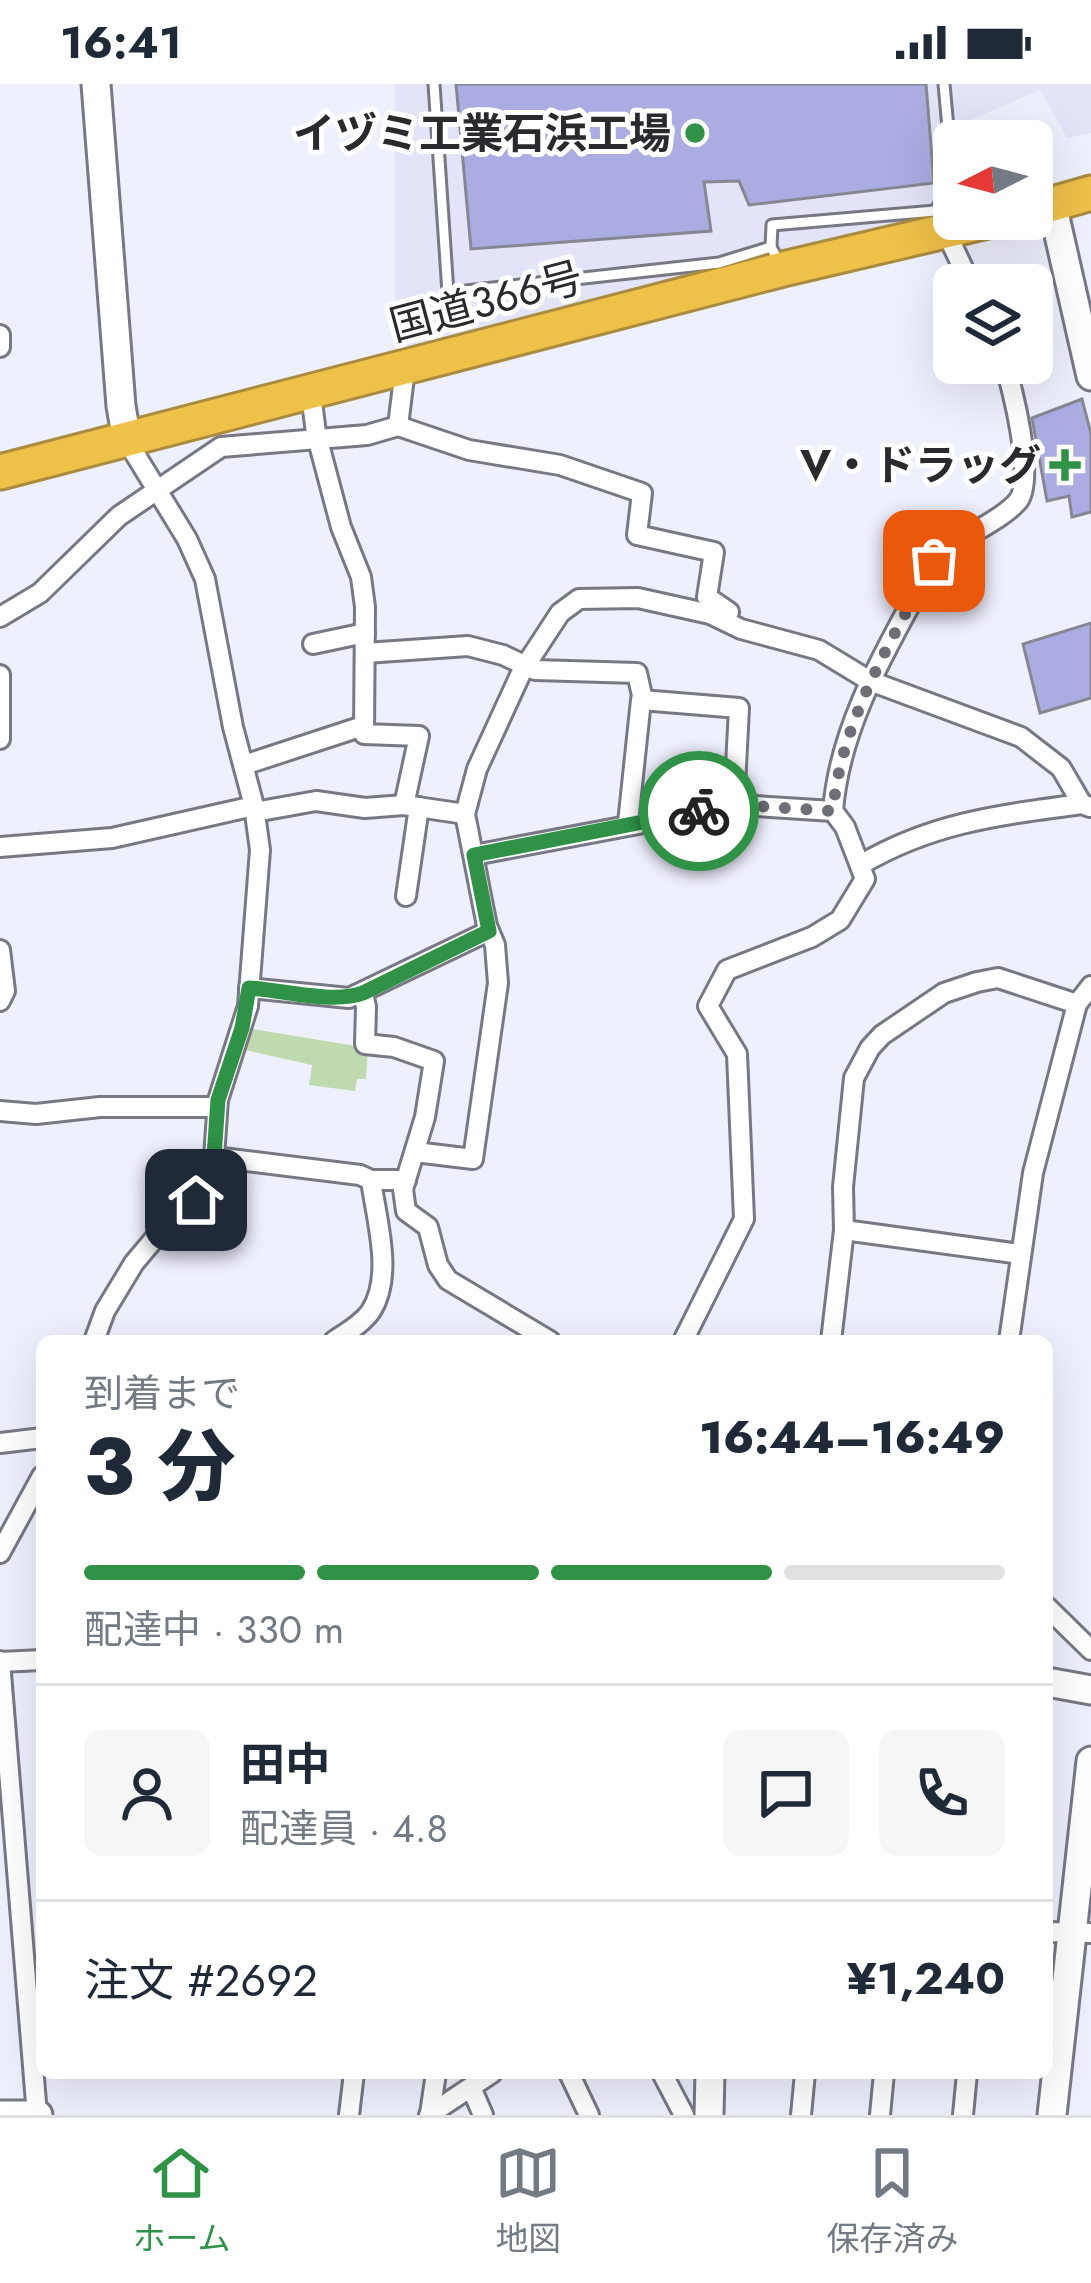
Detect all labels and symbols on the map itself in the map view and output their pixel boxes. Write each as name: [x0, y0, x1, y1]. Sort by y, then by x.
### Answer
place label: イヅミ工業石浜工場: [293, 103, 671, 164]
marker: イヅミ工業石浜工場: [682, 120, 708, 146]
north arrow: [933, 120, 1053, 240]
street label: 国道366号: [383, 246, 589, 356]
place label: V・ドラッグ: [799, 435, 1041, 496]
marker: V・ドラッグ: [1052, 452, 1078, 478]
pin: [883, 510, 985, 612]
courier: [639, 751, 759, 871]
pin: [145, 1149, 247, 1251]

